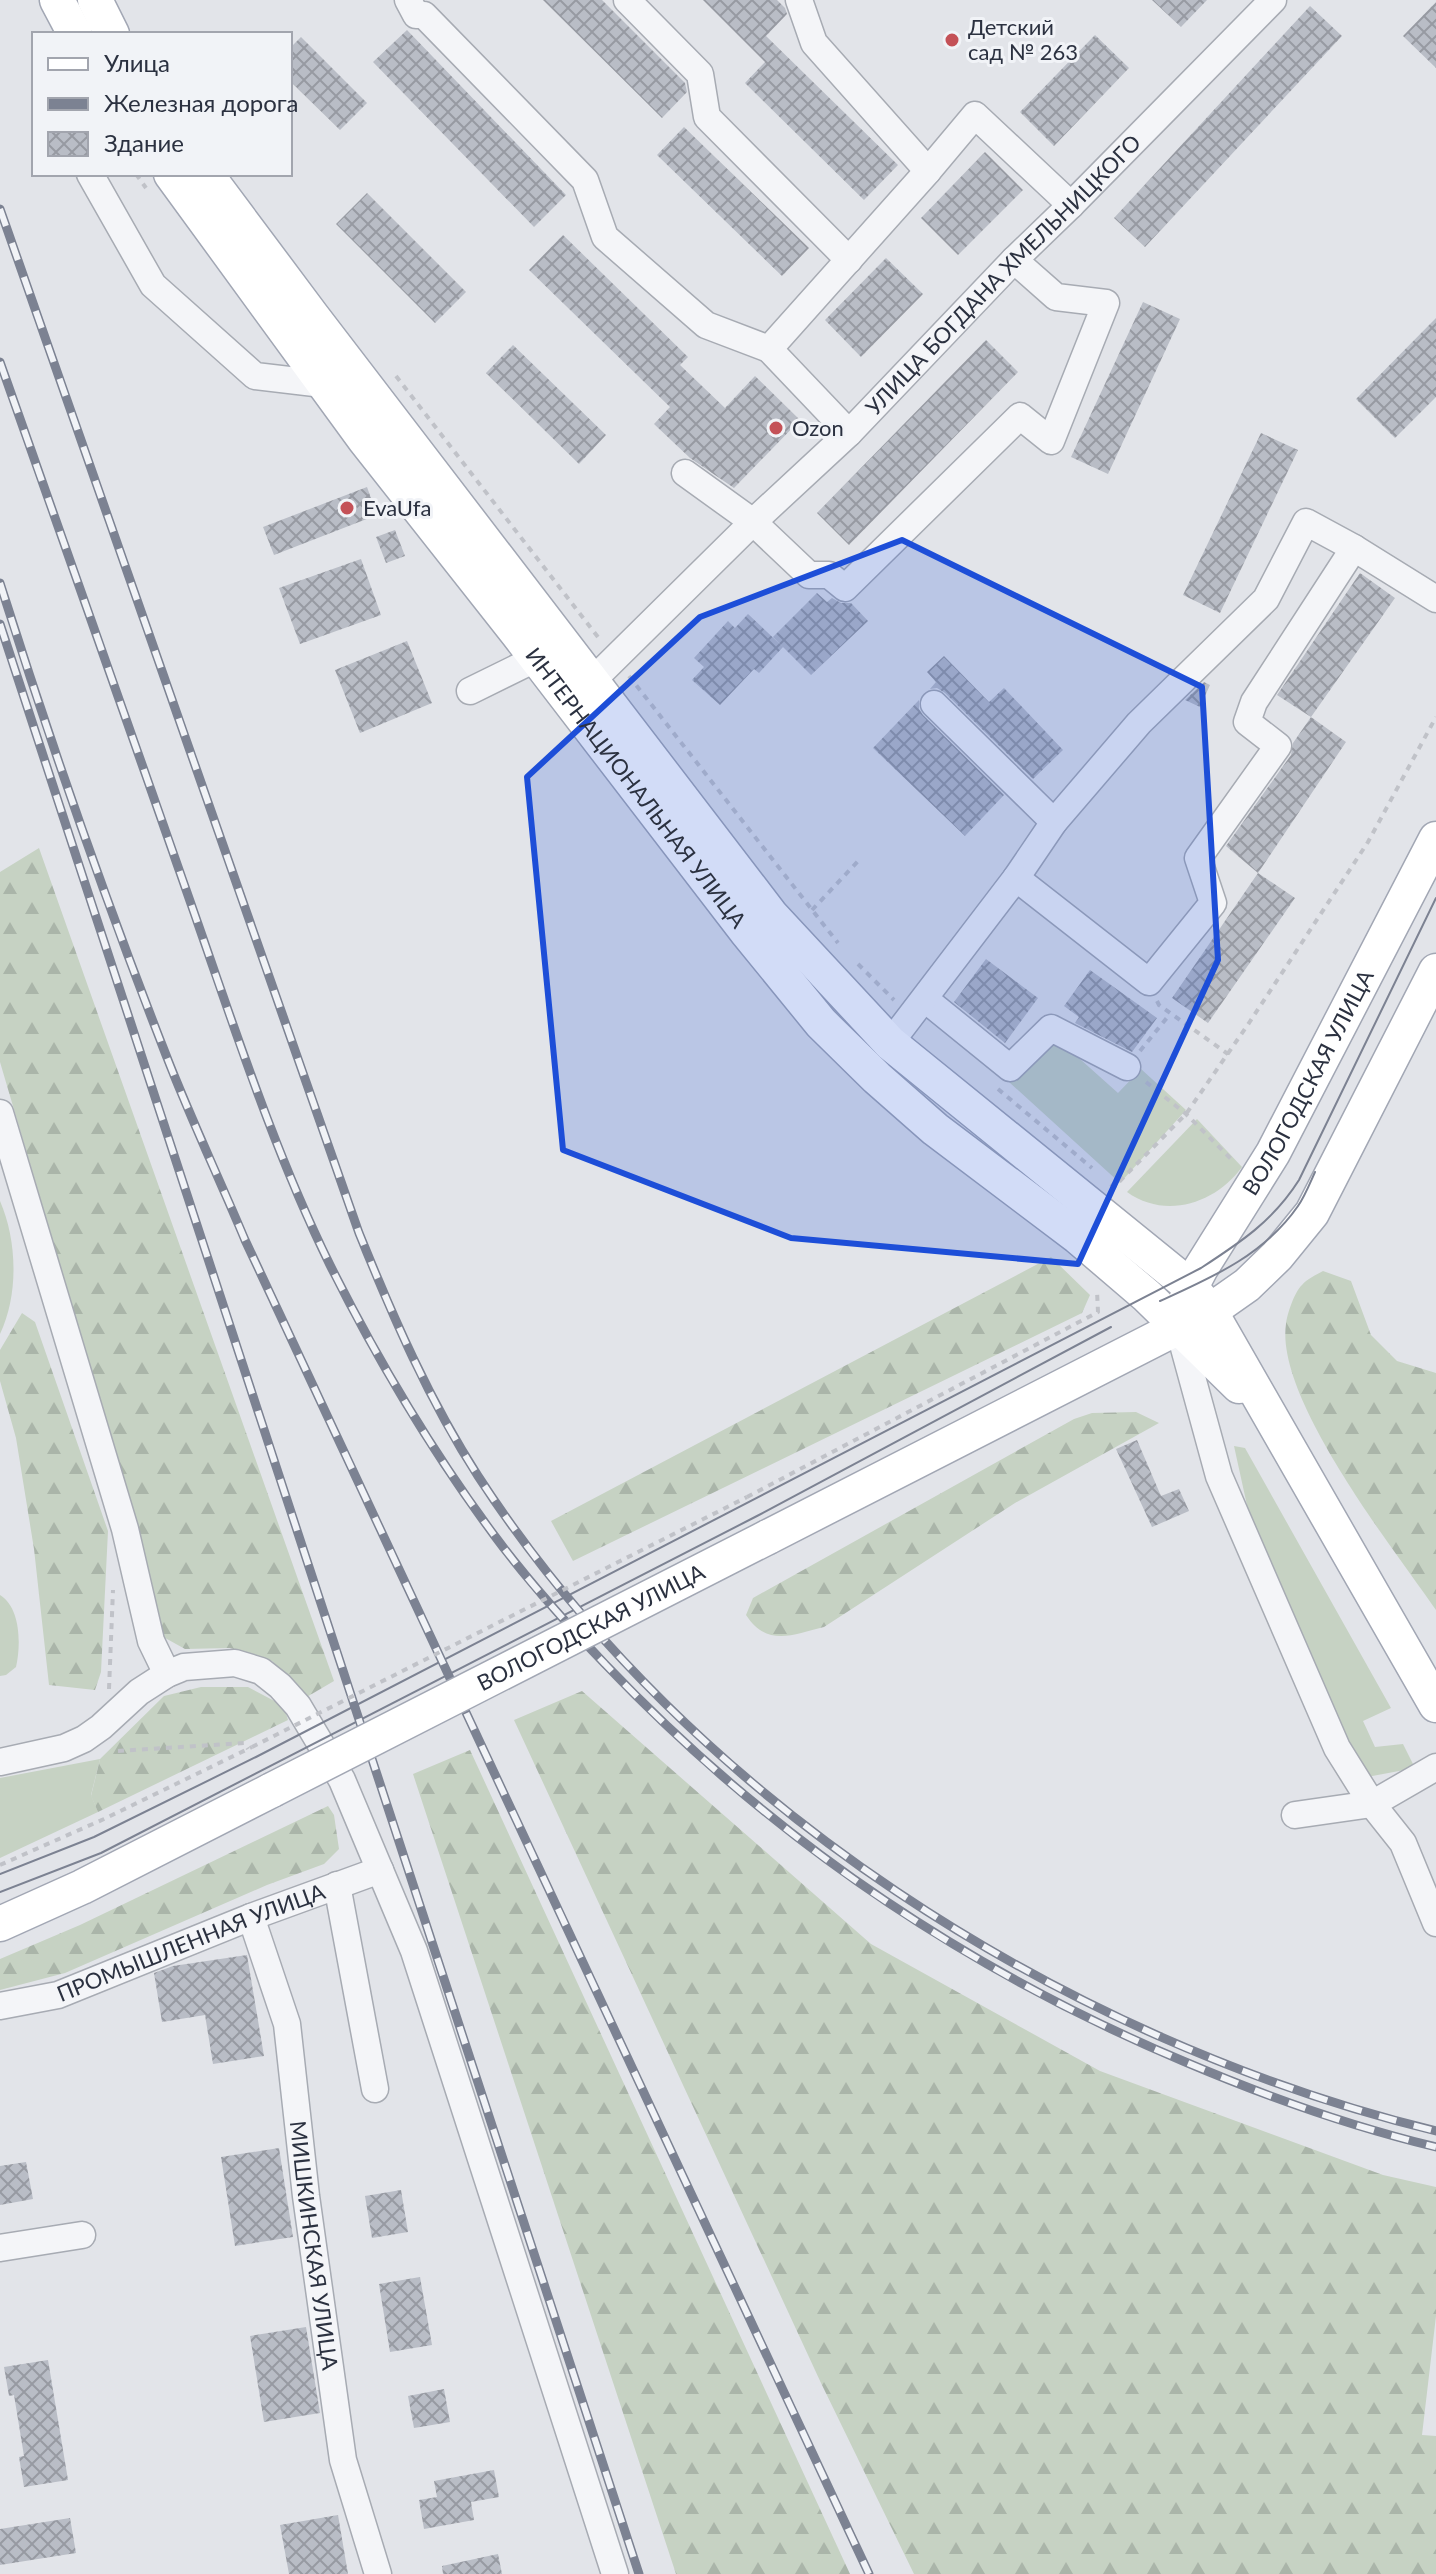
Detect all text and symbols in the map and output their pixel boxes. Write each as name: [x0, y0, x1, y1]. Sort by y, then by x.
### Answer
place label: Детский сад № 263: [968, 13, 1078, 65]
marker: Детский сад № 263: [943, 31, 961, 49]
legend: [32, 32, 292, 176]
text: Улица: [104, 48, 170, 77]
text: Железная дорога: [104, 88, 299, 117]
text: Здание: [104, 128, 184, 157]
street label: УЛИЦА БОГДАНА ХМЕЛЬНИЦКОГО: [860, 129, 1146, 420]
place label: Ozon: [792, 414, 844, 441]
marker: Ozon: [767, 419, 785, 437]
place label: EvaUfa: [363, 494, 431, 521]
marker: EvaUfa: [338, 499, 356, 517]
street label: ИНТЕРНАЦИОНАЛЬНАЯ УЛИЦА: [520, 642, 753, 933]
street label: ВОЛОГОДСКАЯ УЛИЦА: [1236, 965, 1379, 1200]
street label: ВОЛОГОДСКАЯ УЛИЦА: [472, 1558, 709, 1696]
street label: ПРОМЫШЛЕННАЯ УЛИЦА: [53, 1877, 329, 2007]
street label: МИШКИНСКАЯ УЛИЦА: [285, 2119, 344, 2372]

